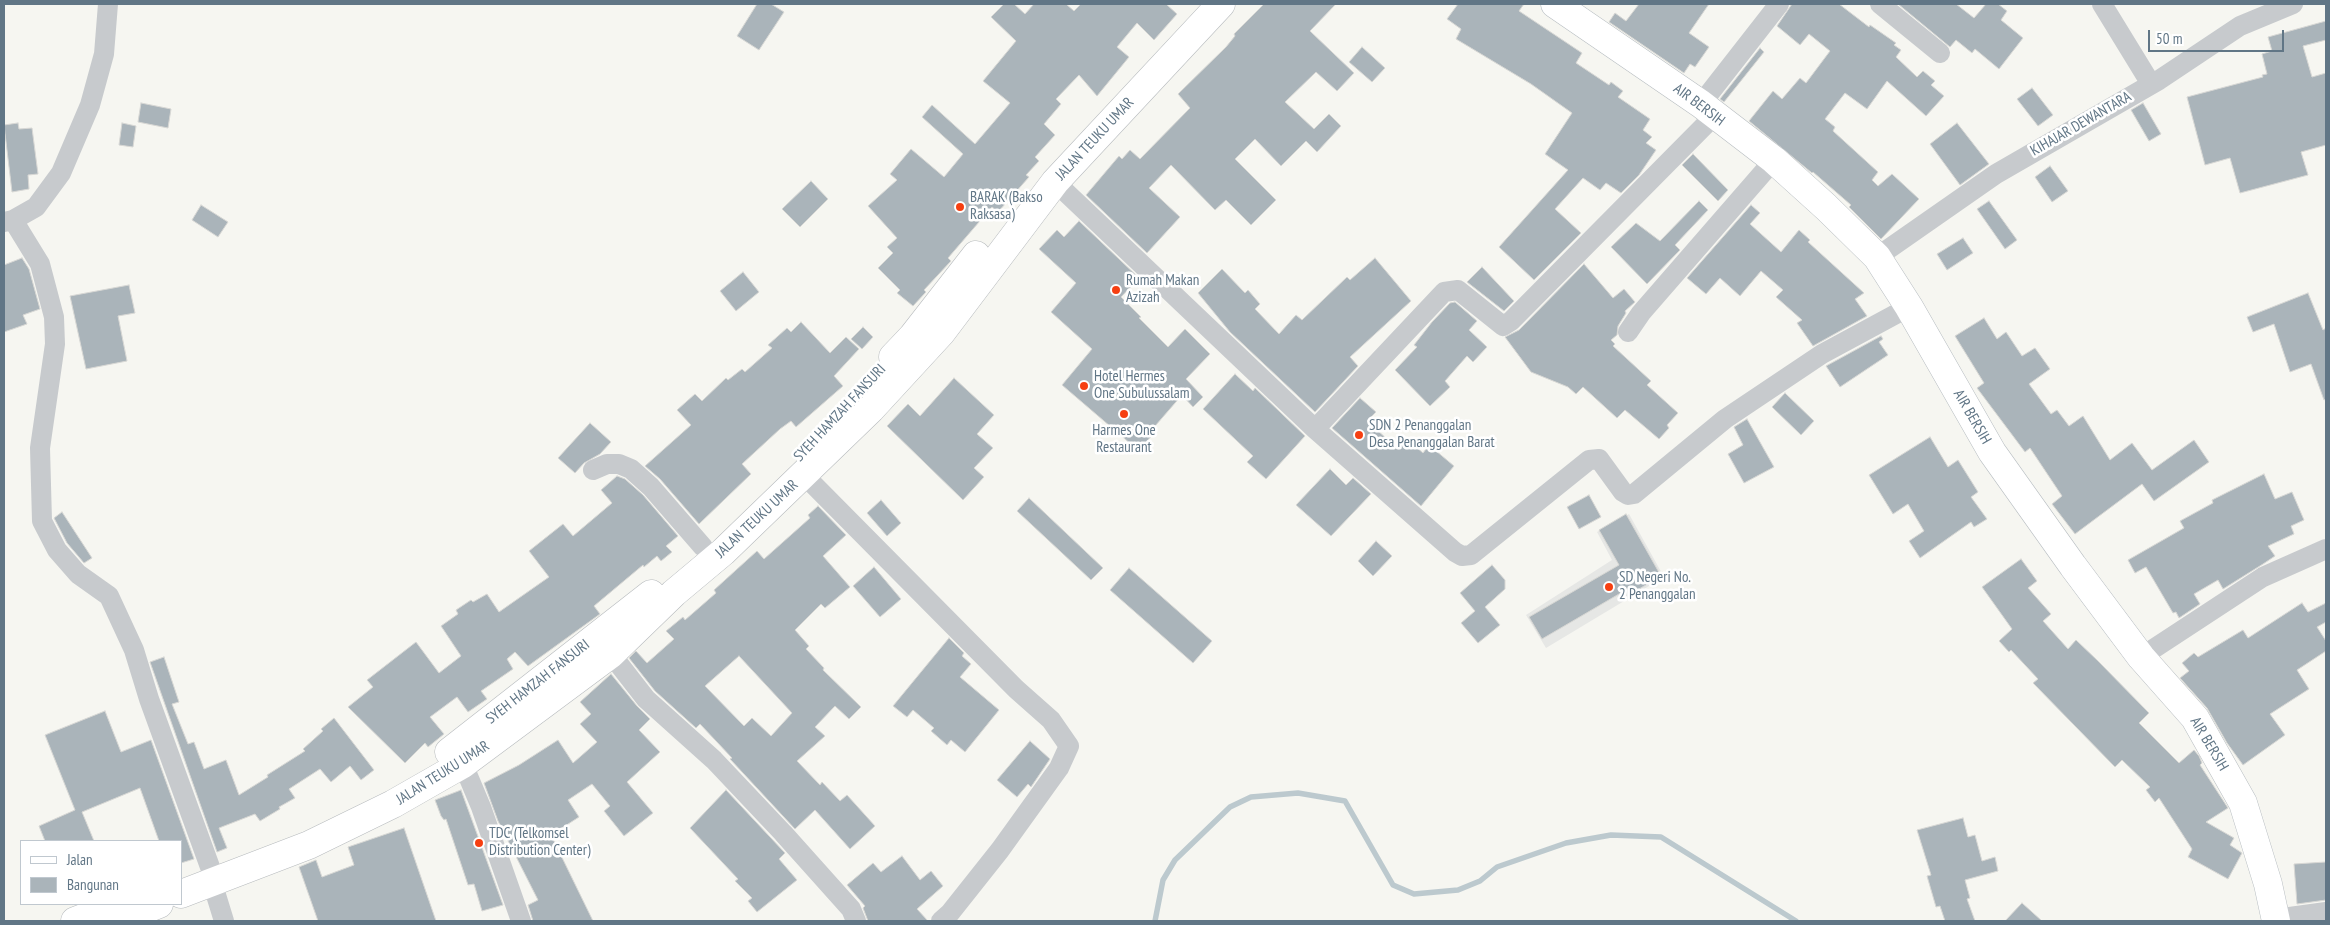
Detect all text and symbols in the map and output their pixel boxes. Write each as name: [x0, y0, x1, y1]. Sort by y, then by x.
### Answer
scale bar: [2150, 20, 2286, 52]
text: 50 m: [2156, 29, 2182, 48]
street label: AIR BERSIH: [1670, 80, 1728, 130]
street label: KIHAJAR DEWANTARA: [2027, 88, 2135, 160]
street label: JALAN TEUKU UMAR: [1052, 94, 1138, 184]
place label: BARAK (Bakso Raksasa): [970, 189, 1043, 224]
marker: BARAK (Bakso Raksasa): [954, 201, 966, 213]
place label: Rumah Makan Azizah: [1126, 272, 1199, 307]
marker: Rumah Makan Azizah: [1110, 284, 1122, 296]
street label: SYEH HAMZAH FANSURI: [790, 361, 890, 465]
place label: Hotel Hermes One Subulussalam: [1094, 368, 1190, 403]
marker: Hotel Hermes One Subulussalam: [1078, 380, 1090, 392]
street label: AIR BERSIH: [1949, 387, 1995, 447]
marker: Harmes One Restaurant: [1118, 408, 1130, 420]
place label: SDN 2 Penanggalan Desa Penanggalan Barat: [1369, 417, 1495, 452]
place label: Harmes One Restaurant: [1092, 422, 1156, 457]
marker: SDN 2 Penanggalan Desa Penanggalan Barat: [1353, 429, 1365, 441]
street label: JALAN TEUKU UMAR: [712, 476, 802, 562]
place label: SD Negeri No. 2 Penanggalan: [1619, 569, 1696, 604]
marker: SD Negeri No. 2 Penanggalan: [1603, 581, 1615, 593]
street label: SYEH HAMZAH FANSURI: [483, 636, 593, 728]
street label: AIR BERSIH: [2186, 714, 2232, 774]
street label: JALAN TEUKU UMAR: [393, 737, 493, 809]
place label: TDC (Telkomsel Distribution Center): [489, 825, 590, 860]
marker: TDC (Telkomsel Distribution Center): [473, 837, 485, 849]
legend: [20, 840, 182, 905]
text: Jalan: [67, 850, 93, 869]
text: Bangunan: [67, 875, 119, 894]

